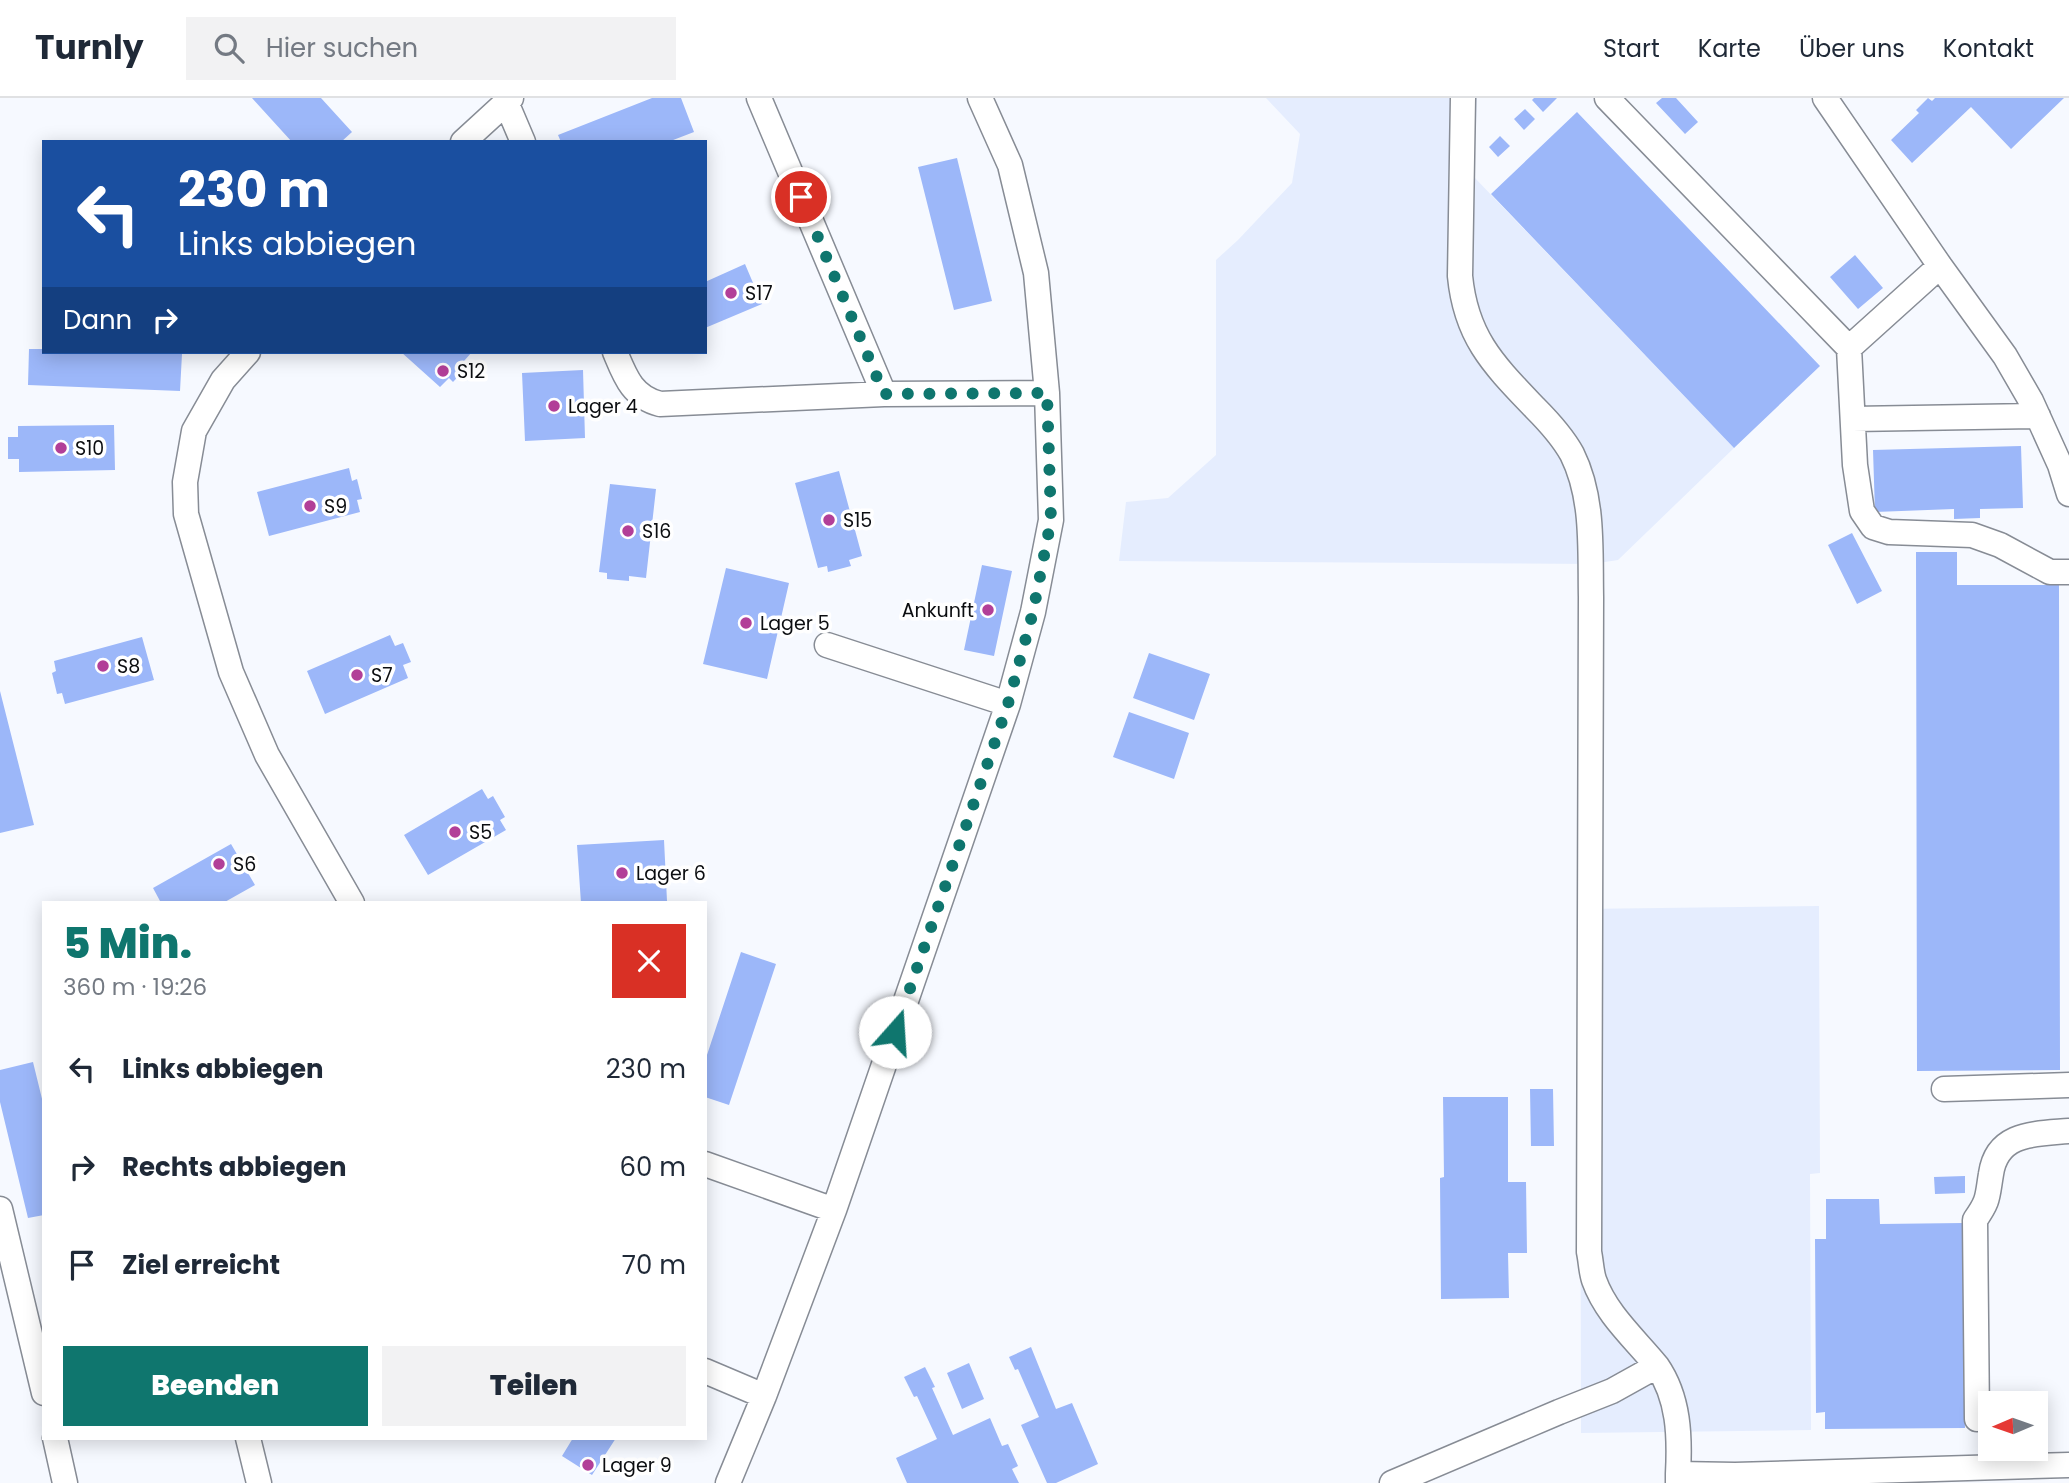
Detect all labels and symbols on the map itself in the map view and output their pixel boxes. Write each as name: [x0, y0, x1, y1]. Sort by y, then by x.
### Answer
pin: [771, 167, 831, 227]
place label: S17: [745, 280, 773, 307]
marker: S17: [723, 285, 739, 301]
place label: S12: [457, 358, 485, 385]
marker: S12: [435, 363, 451, 379]
place label: Lager 4: [568, 393, 638, 420]
marker: Lager 4: [546, 398, 562, 414]
place label: S10: [75, 435, 104, 462]
marker: S10: [53, 440, 69, 456]
place label: S9: [324, 493, 347, 520]
marker: S9: [302, 498, 318, 514]
place label: S15: [843, 507, 872, 534]
marker: S15: [821, 512, 837, 528]
place label: S16: [642, 518, 671, 545]
marker: S16: [620, 523, 636, 539]
place label: Ankunft: [902, 597, 974, 624]
marker: Ankunft: [980, 602, 996, 618]
place label: Lager 5: [760, 610, 830, 637]
marker: Lager 5: [738, 615, 754, 631]
place label: S8: [117, 653, 140, 680]
marker: S8: [95, 658, 111, 674]
place label: S7: [371, 662, 393, 689]
marker: S7: [349, 667, 365, 683]
place label: S5: [469, 819, 492, 846]
marker: S5: [447, 824, 463, 840]
place label: S6: [233, 851, 256, 878]
marker: S6: [211, 856, 227, 872]
place label: Lager 6: [636, 860, 706, 887]
marker: Lager 6: [614, 865, 630, 881]
position arrow: [858, 995, 932, 1069]
north arrow: [1978, 1391, 2048, 1461]
place label: Lager 9: [602, 1452, 672, 1479]
marker: Lager 9: [580, 1457, 596, 1473]

